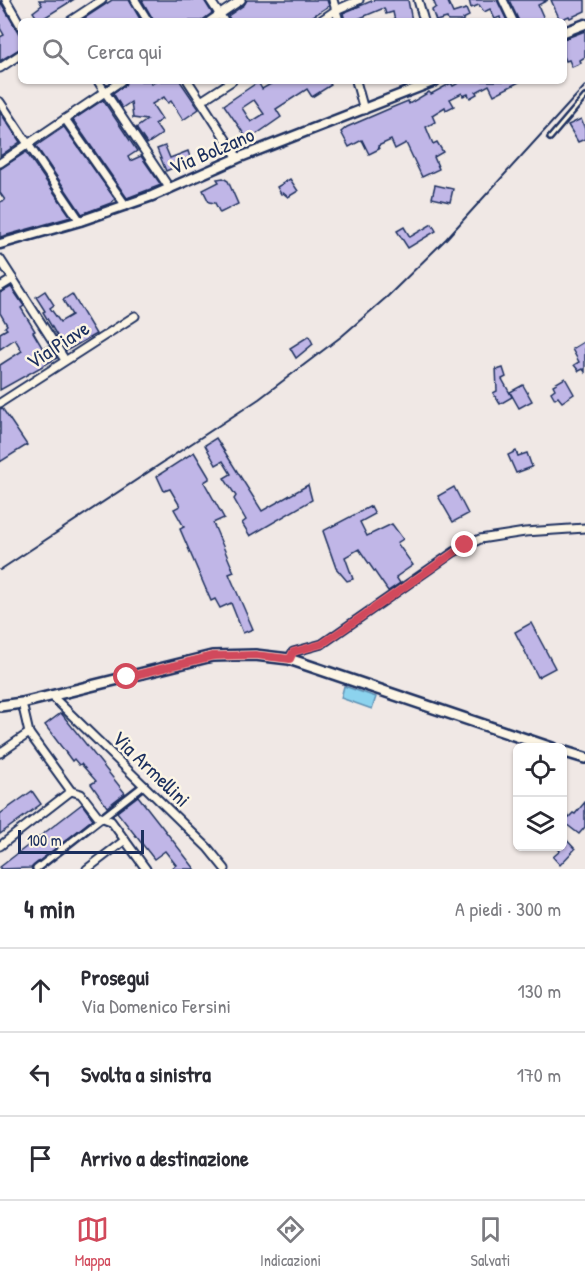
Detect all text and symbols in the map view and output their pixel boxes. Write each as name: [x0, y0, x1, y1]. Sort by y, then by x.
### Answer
search box: [18, 18, 567, 84]
icon: search: [39, 35, 72, 68]
text: Cerca qui: [87, 36, 162, 66]
street label: Via Bolzano: [165, 120, 259, 181]
street label: Via Piave: [21, 314, 95, 376]
route end: [451, 531, 477, 557]
route start: [113, 663, 139, 689]
street label: Via Armellini: [106, 724, 197, 813]
map controls: [513, 743, 567, 851]
button: locate: [513, 743, 567, 797]
button: layers: [513, 797, 567, 851]
scale bar: [18, 827, 144, 854]
text: 100 m: [27, 829, 62, 851]
text: 4 min: [24, 891, 75, 926]
text: A piedi · 300 m: [455, 895, 561, 922]
text: Prosegui: [81, 962, 150, 992]
icon: ahead: [24, 974, 57, 1007]
text: 130 m: [518, 977, 561, 1004]
text: Via Domenico Fersini: [81, 992, 231, 1019]
icon: left: [24, 1058, 57, 1091]
text: Svolta a sinistra: [81, 1059, 211, 1089]
text: 170 m: [517, 1061, 561, 1088]
icon: arrive: [24, 1142, 57, 1175]
text: Arrivo a destinazione: [81, 1143, 249, 1173]
tab: Mappa: [75, 1213, 111, 1271]
tab: Indicazioni: [260, 1213, 321, 1271]
tab: Salvati: [471, 1213, 510, 1271]

